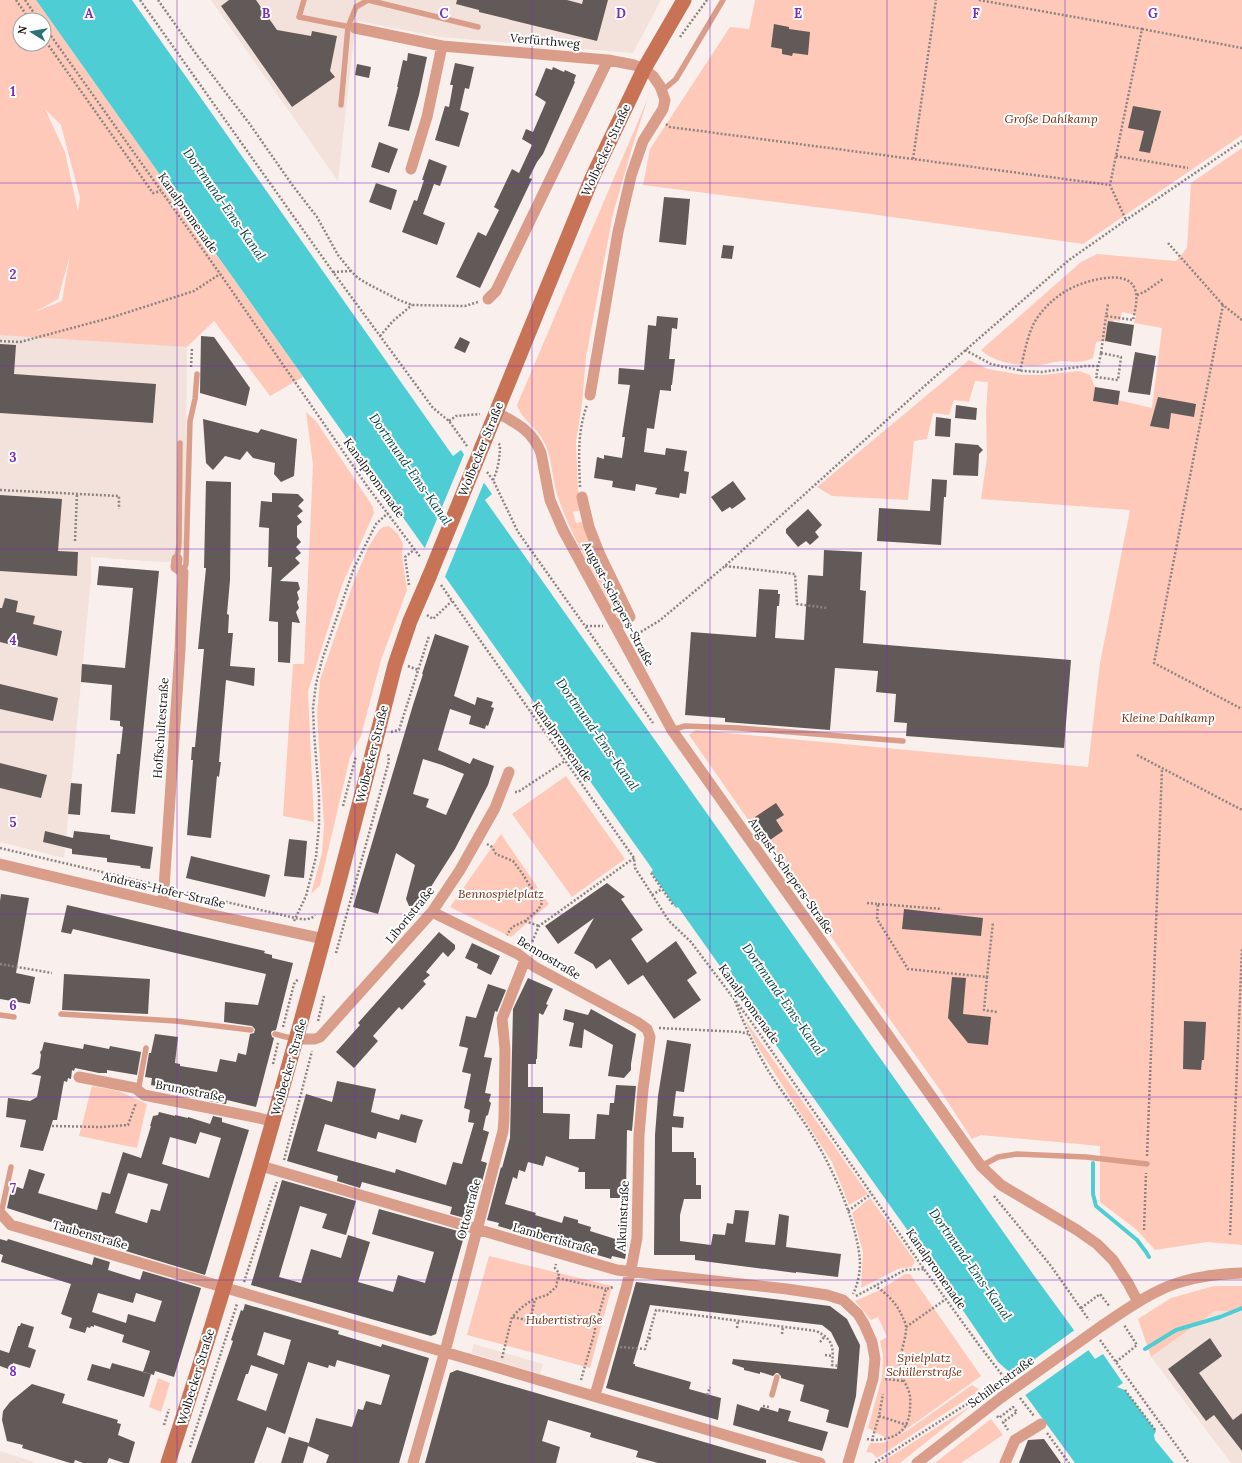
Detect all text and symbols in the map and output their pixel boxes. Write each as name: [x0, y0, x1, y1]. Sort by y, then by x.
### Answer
text: A: [85, 5, 94, 22]
text: B: [262, 5, 271, 22]
text: C: [440, 5, 449, 22]
text: D: [616, 5, 626, 22]
text: E: [794, 5, 802, 22]
text: F: [972, 5, 980, 22]
text: G: [1148, 5, 1158, 22]
north arrow: [12, 12, 52, 52]
text: N: [14, 24, 30, 36]
street label: Verfürthweg: [509, 30, 581, 51]
text: 1: [10, 83, 16, 100]
street label: Wolbecker Straße: [578, 101, 634, 198]
park label: Große Dahlkamp: [1004, 111, 1098, 126]
water label: Dortmund-Ems-Kanal: [180, 145, 270, 264]
street label: Kanalpromenade: [155, 170, 222, 256]
text: 2: [10, 266, 17, 283]
street label: Wolbecker Straße: [455, 399, 506, 498]
water label: Dortmund-Ems-Kanal: [366, 410, 456, 529]
street label: Kanalpromenade: [340, 435, 409, 521]
text: 3: [9, 449, 17, 466]
street label: August-Schepers-Straße: [579, 538, 658, 669]
text: 4: [9, 632, 17, 649]
water label: Dortmund-Ems-Kanal: [553, 675, 643, 794]
street label: Hoffschultestraße: [149, 676, 172, 779]
street label: Kanalpromenade: [529, 699, 596, 785]
street label: Wolbecker Straße: [352, 703, 391, 804]
park label: Kleine Dahlkamp: [1121, 710, 1215, 725]
text: 5: [9, 814, 17, 831]
street label: August-Schepers-Straße: [745, 814, 838, 937]
street label: Andreas-Hofer-Straße: [100, 868, 228, 911]
street label: Liboristraße: [382, 883, 437, 946]
park label: Bennospielplatz: [458, 886, 544, 901]
street label: Bennostraße: [515, 933, 584, 983]
water label: Dortmund-Ems-Kanal: [739, 940, 829, 1059]
street label: Kanalpromenade: [715, 961, 784, 1047]
text: 6: [9, 997, 17, 1014]
street label: Wolbecker Straße: [268, 1016, 310, 1117]
street label: Brunostraße: [154, 1076, 226, 1105]
street label: Ottostraße: [453, 1176, 484, 1241]
text: 7: [10, 1180, 16, 1197]
street label: Alkuinstraße: [613, 1180, 632, 1253]
water label: Dortmund-Ems-Kanal: [926, 1205, 1016, 1324]
street label: Taubenstraße: [51, 1217, 130, 1253]
street label: Lambertistraße: [511, 1219, 600, 1258]
street label: Kanalpromenade: [903, 1226, 970, 1312]
park label: Hubertistraße: [526, 1312, 603, 1327]
street label: Wolbecker Straße: [174, 1326, 217, 1427]
park label: Spielplatz Schillerstraße: [886, 1350, 962, 1379]
street label: Schillerstraße: [965, 1352, 1037, 1411]
text: 8: [9, 1363, 17, 1380]

